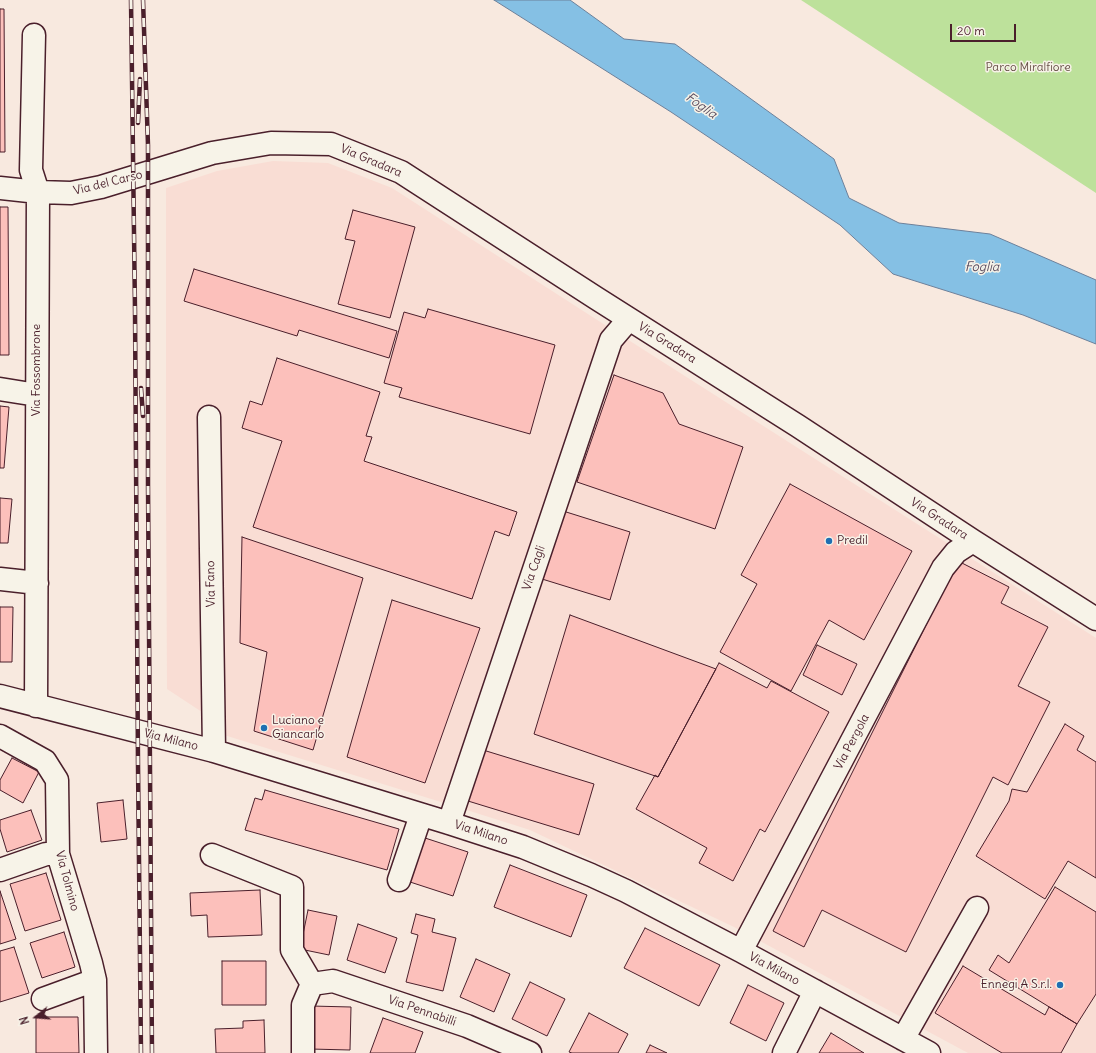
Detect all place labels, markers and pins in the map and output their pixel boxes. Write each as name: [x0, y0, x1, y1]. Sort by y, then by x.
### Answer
place label: Predil: [837, 534, 868, 548]
marker: Predil: [824, 536, 834, 546]
place label: Luciano e Giancarlo: [272, 714, 324, 742]
marker: Luciano e Giancarlo: [259, 723, 269, 733]
place label: Ennegi A S.r.l.: [981, 978, 1052, 992]
marker: Ennegi A S.r.l.: [1055, 980, 1065, 990]

